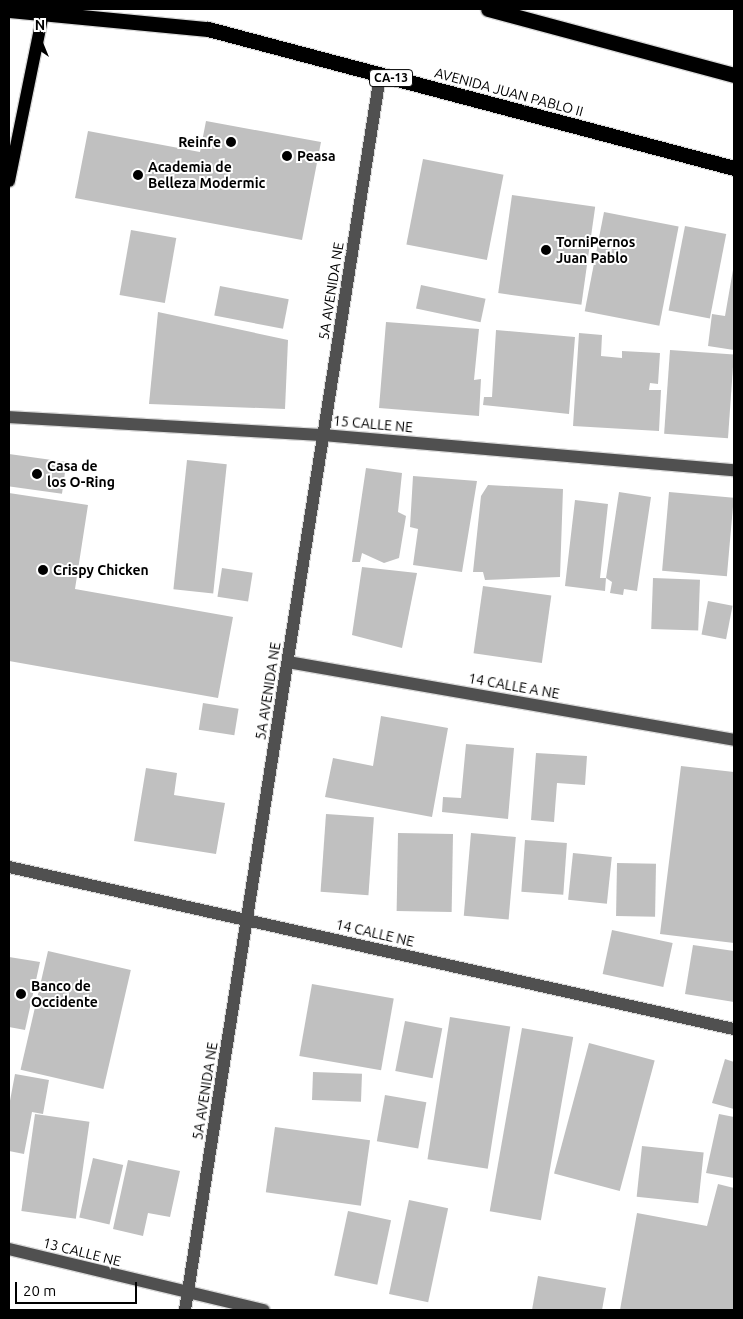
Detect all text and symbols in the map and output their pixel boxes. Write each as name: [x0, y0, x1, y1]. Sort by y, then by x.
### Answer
north arrow: [15, 15, 65, 65]
text: N: [35, 17, 45, 33]
street label: AVENIDA JUAN PABLO II: [433, 64, 585, 120]
road number: CA-13: [368, 68, 414, 88]
place label: Reinfe: [178, 134, 221, 150]
marker: Reinfe: [225, 136, 237, 148]
place label: Peasa: [297, 148, 336, 164]
marker: Peasa: [281, 150, 293, 162]
place label: Academia de Belleza Modermic: [148, 159, 265, 192]
marker: Academia de Belleza Modermic: [132, 169, 144, 181]
place label: TorniPernos Juan Pablo: [556, 234, 635, 266]
street label: 5A AVENIDA NE: [315, 241, 347, 341]
marker: TorniPernos Juan Pablo: [540, 244, 552, 256]
street label: 15 CALLE NE: [332, 412, 414, 436]
place label: Casa de los O-Ring: [47, 458, 115, 491]
marker: Casa de los O-Ring: [31, 468, 43, 480]
place label: Crispy Chicken: [53, 562, 149, 578]
marker: Crispy Chicken: [37, 564, 49, 576]
street label: 5A AVENIDA NE: [252, 641, 284, 741]
street label: 14 CALLE A NE: [467, 670, 561, 702]
street label: 14 CALLE NE: [334, 916, 416, 950]
place label: Banco de Occidente: [31, 978, 98, 1010]
marker: Banco de Occidente: [15, 988, 27, 1000]
street label: 5A AVENIDA NE: [189, 1041, 221, 1141]
street label: 13 CALLE NE: [41, 1234, 123, 1270]
scale bar: [18, 1272, 140, 1304]
text: 20 m: [23, 1282, 56, 1299]

